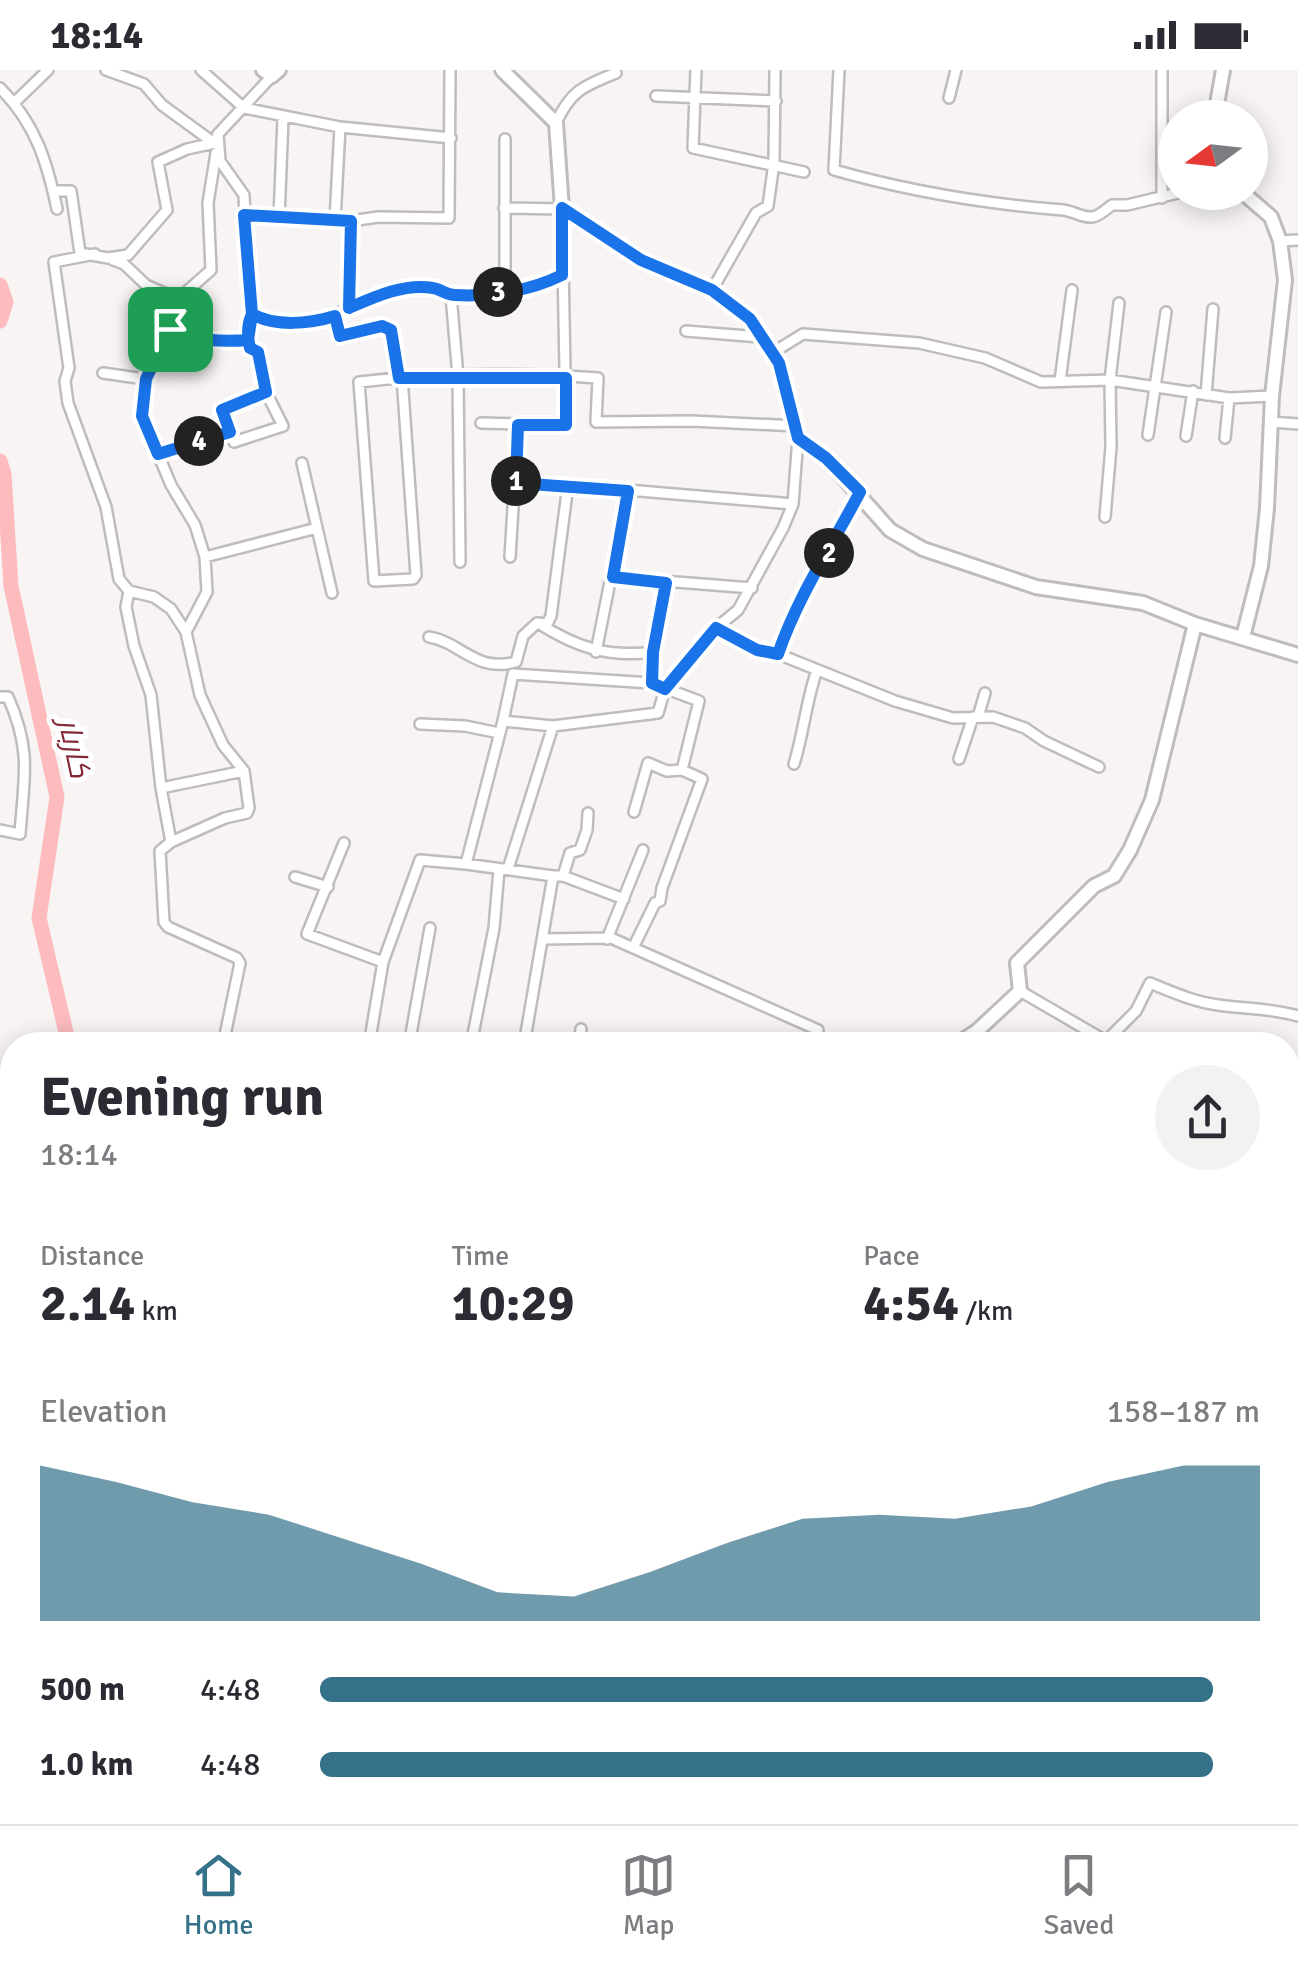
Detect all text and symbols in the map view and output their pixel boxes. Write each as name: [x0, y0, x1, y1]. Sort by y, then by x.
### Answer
text: 18:14: [50, 12, 143, 59]
north arrow: [1158, 100, 1268, 210]
map controls: [1158, 100, 1268, 210]
pin: 3: [473, 267, 523, 317]
text: 3: [490, 275, 506, 309]
pin: [128, 287, 213, 372]
icon: arrive: [143, 302, 198, 357]
pin: 4: [174, 416, 224, 466]
text: 4: [191, 424, 207, 458]
pin: 1: [491, 456, 541, 506]
text: 1: [508, 464, 524, 498]
pin: 2: [804, 528, 854, 578]
text: 2: [821, 536, 837, 570]
water label: کاربار: [49, 711, 98, 782]
text: Evening run: [40, 1063, 324, 1131]
button: share: [1155, 1065, 1260, 1170]
text: 18:14: [40, 1135, 118, 1174]
text: Distance: [40, 1239, 144, 1273]
text: Time: [452, 1239, 509, 1273]
text: Pace: [863, 1239, 920, 1273]
text: 2.14: [40, 1273, 135, 1335]
text: 10:29: [452, 1273, 574, 1335]
text: 4:54: [863, 1273, 959, 1335]
text: km: [135, 1294, 178, 1328]
text: /km: [959, 1294, 1013, 1328]
text: Elevation: [40, 1392, 167, 1431]
text: 158–187 m: [1107, 1392, 1260, 1431]
text: 500 m: [40, 1670, 125, 1709]
text: 4:48: [200, 1670, 260, 1709]
text: 1.0 km: [40, 1745, 133, 1784]
text: 4:48: [200, 1745, 260, 1784]
tab: Home: [184, 1848, 254, 1942]
tab: Map: [621, 1848, 676, 1942]
tab: Saved: [1044, 1848, 1114, 1942]

